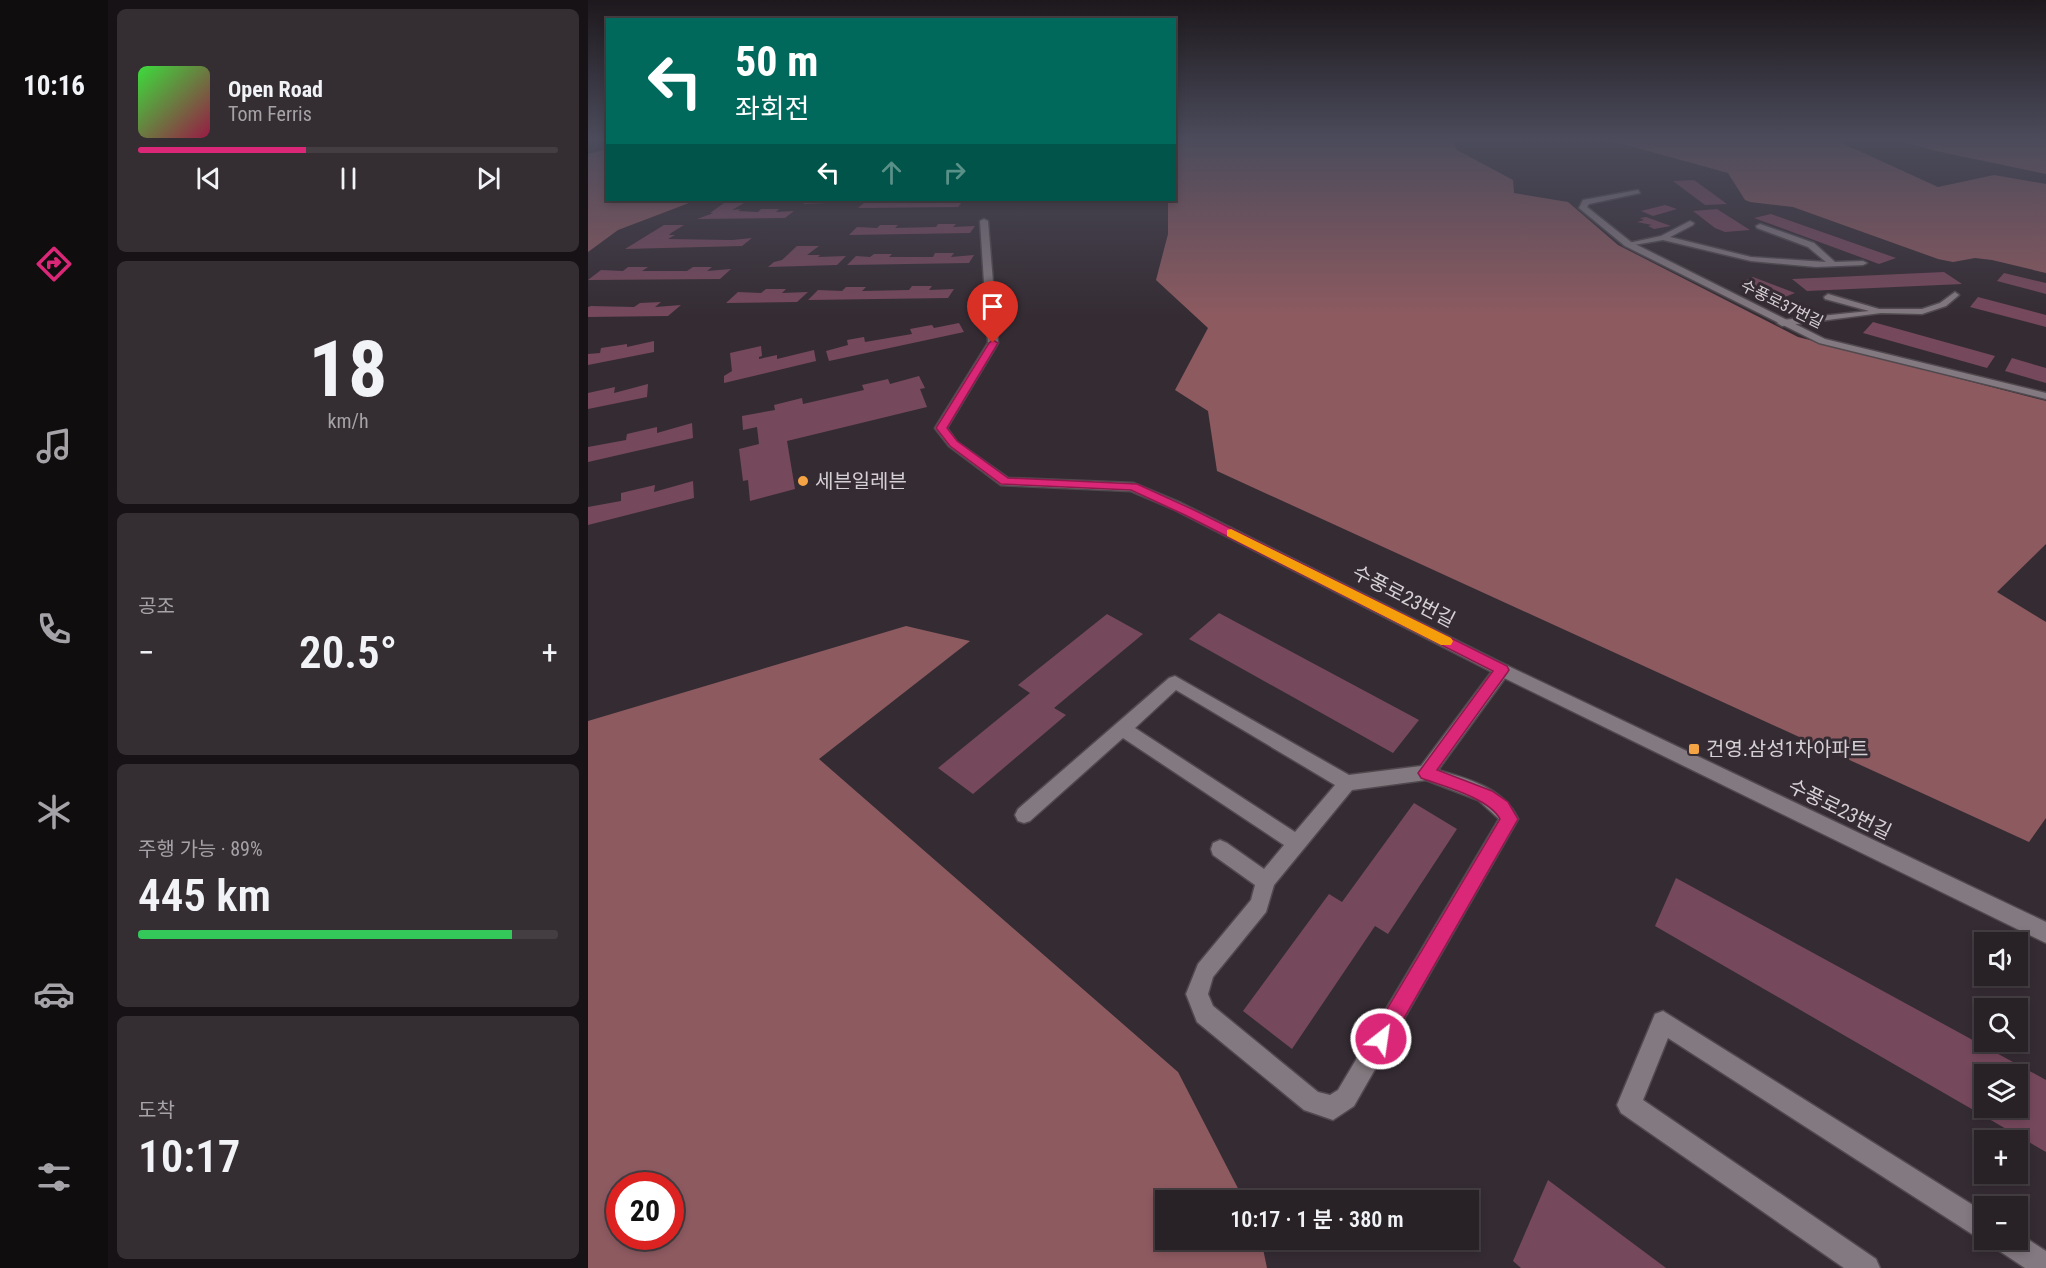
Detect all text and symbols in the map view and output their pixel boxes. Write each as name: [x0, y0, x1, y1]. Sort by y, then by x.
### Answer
text: 50 m: [735, 37, 818, 86]
icon: left: [636, 42, 714, 120]
text: 10:16: [23, 70, 85, 102]
text: Open Road: [228, 77, 323, 102]
text: 좌회전: [735, 93, 810, 125]
text: Tom Ferris: [228, 102, 312, 126]
icon: left: [812, 156, 845, 189]
icon: ahead: [875, 156, 908, 189]
icon: right: [938, 156, 971, 189]
icon: previous: [192, 162, 225, 195]
icon: pause: [332, 162, 365, 195]
icon: next: [472, 162, 505, 195]
icon: directions: [33, 243, 75, 285]
street label: 수풍로37번길: [1738, 276, 1826, 332]
pin: [967, 281, 1018, 343]
icon: arrive: [976, 290, 1009, 323]
text: 18: [309, 324, 387, 415]
text: km/h: [327, 409, 369, 433]
icon: music: [33, 425, 75, 467]
place label: 세븐일레븐: [815, 469, 907, 493]
marker: 세븐일레븐: [796, 474, 810, 488]
street label: 수풍로23번길: [1349, 560, 1459, 632]
text: 공조: [138, 594, 175, 618]
icon: phone: [33, 608, 75, 650]
text: 20.5°: [299, 626, 397, 679]
text: −: [138, 633, 155, 672]
text: +: [542, 633, 558, 672]
place label: 건영.삼성1차아파트: [1706, 737, 1868, 761]
marker: 건영.삼성1차아파트: [1687, 742, 1701, 756]
street label: 수풍로23번길: [1785, 774, 1895, 844]
icon: climate: [33, 791, 75, 833]
text: 주행 가능 · 89%: [138, 837, 263, 861]
text: 445 km: [138, 869, 271, 922]
map controls: [1974, 932, 2028, 1250]
button: sound: [1974, 932, 2028, 986]
icon: car: [33, 973, 75, 1015]
button: search: [1974, 998, 2028, 1052]
position arrow: [1349, 1007, 1413, 1071]
button: layers: [1974, 1064, 2028, 1118]
text: 도착: [138, 1098, 175, 1122]
text: 10:17: [138, 1130, 240, 1183]
button: +: [1974, 1130, 2028, 1184]
icon: filters: [33, 1156, 75, 1198]
speed limit sign: 20: [606, 1172, 684, 1250]
button: −: [1974, 1196, 2028, 1250]
text: 10:17 · 1 분 · 380 m: [1230, 1207, 1404, 1232]

